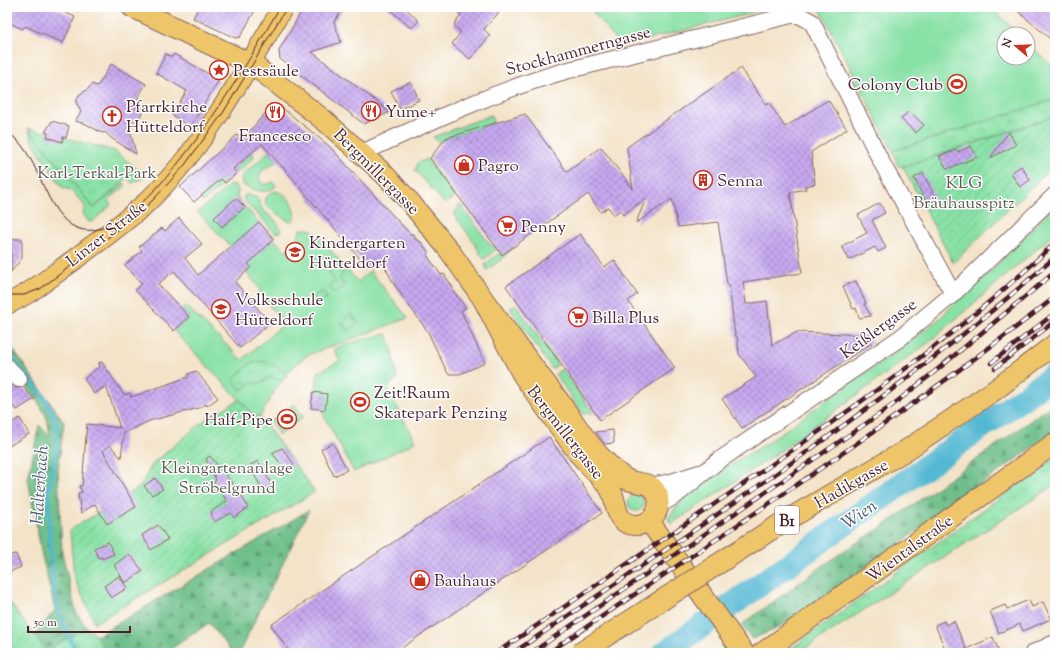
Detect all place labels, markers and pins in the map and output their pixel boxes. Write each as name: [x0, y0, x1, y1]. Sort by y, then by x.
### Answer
place icon: Pestsäule: [208, 59, 230, 81]
place label: Pestsäule: [233, 60, 299, 84]
sports icon: Colony Club: [946, 73, 968, 95]
place label: Colony Club: [848, 74, 943, 98]
place label: Pfarrkirche Hütteldorf: [126, 96, 207, 140]
restaurant icon: Yume+: [360, 100, 382, 122]
restaurant icon: Francesco: [264, 101, 286, 123]
place label: Yume+: [385, 101, 437, 125]
church icon: Pfarrkirche Hütteldorf: [101, 105, 123, 127]
place label: Francesco: [239, 125, 311, 149]
shop icon: Pagro: [453, 154, 475, 176]
place label: Pagro: [478, 155, 519, 179]
building icon: Senna: [692, 169, 714, 191]
place label: Senna: [717, 170, 763, 194]
supermarket icon: Penny: [496, 215, 518, 237]
place label: Penny: [521, 216, 566, 240]
place label: Kindergarten Hütteldorf: [309, 232, 406, 276]
school or university icon: Kindergarten Hütteldorf: [284, 241, 306, 263]
place label: Volksschule Hütteldorf: [235, 289, 324, 333]
school or university icon: Volksschule Hütteldorf: [210, 298, 232, 320]
supermarket icon: Billa Plus: [567, 306, 589, 328]
place label: Billa Plus: [592, 307, 659, 331]
place label: Zeit!Raum Skatepark Penzing: [374, 382, 507, 426]
sports icon: Zeit!Raum Skatepark Penzing: [349, 391, 371, 413]
sports icon: Half-Pipe: [276, 408, 298, 430]
place label: Half-Pipe: [204, 409, 273, 433]
shop icon: Bauhaus: [409, 569, 431, 591]
place label: Bauhaus: [434, 570, 496, 594]

